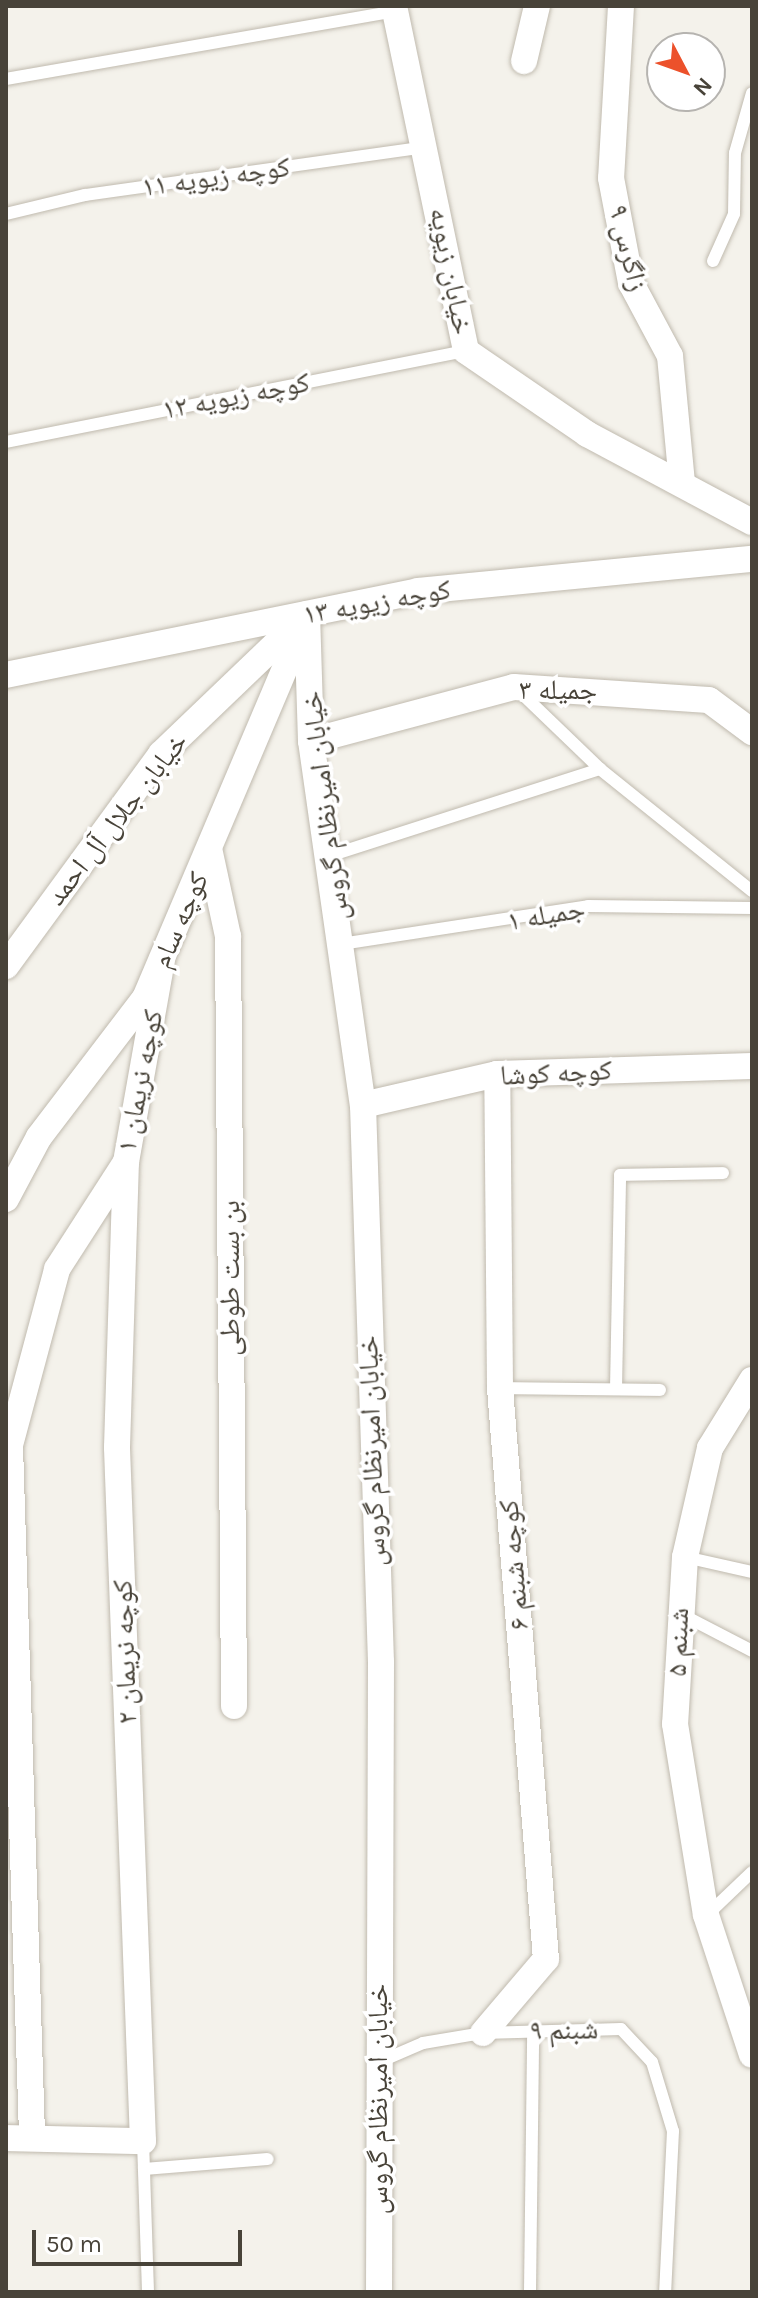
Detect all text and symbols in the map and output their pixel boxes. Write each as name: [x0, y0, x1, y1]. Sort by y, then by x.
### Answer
north arrow: [646, 32, 726, 112]
text: N: [688, 72, 718, 101]
street label: کوچه زیویه ۱۱: [140, 150, 292, 204]
street label: زاگرس ۹: [601, 201, 655, 295]
street label: خیابان زیویه: [422, 205, 480, 337]
street label: کوچه زیویه ۱۲: [159, 365, 313, 427]
street label: کوچه زیویه ۱۳: [301, 572, 453, 632]
street label: جمیله ۳: [519, 673, 597, 707]
street label: خیابان امیرنظام گروس: [294, 689, 356, 923]
street label: خیابان جلال آل احمد: [39, 726, 195, 912]
street label: کوچه سام: [144, 867, 216, 973]
street label: جمیله ۱: [505, 892, 587, 938]
street label: کوچه نریمان ۱: [110, 1007, 170, 1155]
street label: کوچه کوشا: [499, 1053, 613, 1093]
street label: بن بست طوطی: [213, 1200, 247, 1356]
street label: خیابان امیرنظام گروس: [351, 1335, 393, 1567]
street label: کوچه شبنم ۶: [492, 1498, 536, 1632]
street label: کوچه نریمان ۲: [106, 1579, 144, 1725]
street label: شبنم ۵: [660, 1607, 696, 1677]
street label: خیابان امیرنظام گروس: [361, 1984, 395, 2214]
street label: شبنم ۹: [529, 2013, 599, 2047]
scale bar: [36, 2214, 246, 2264]
text: 50 m: [46, 2230, 102, 2258]

